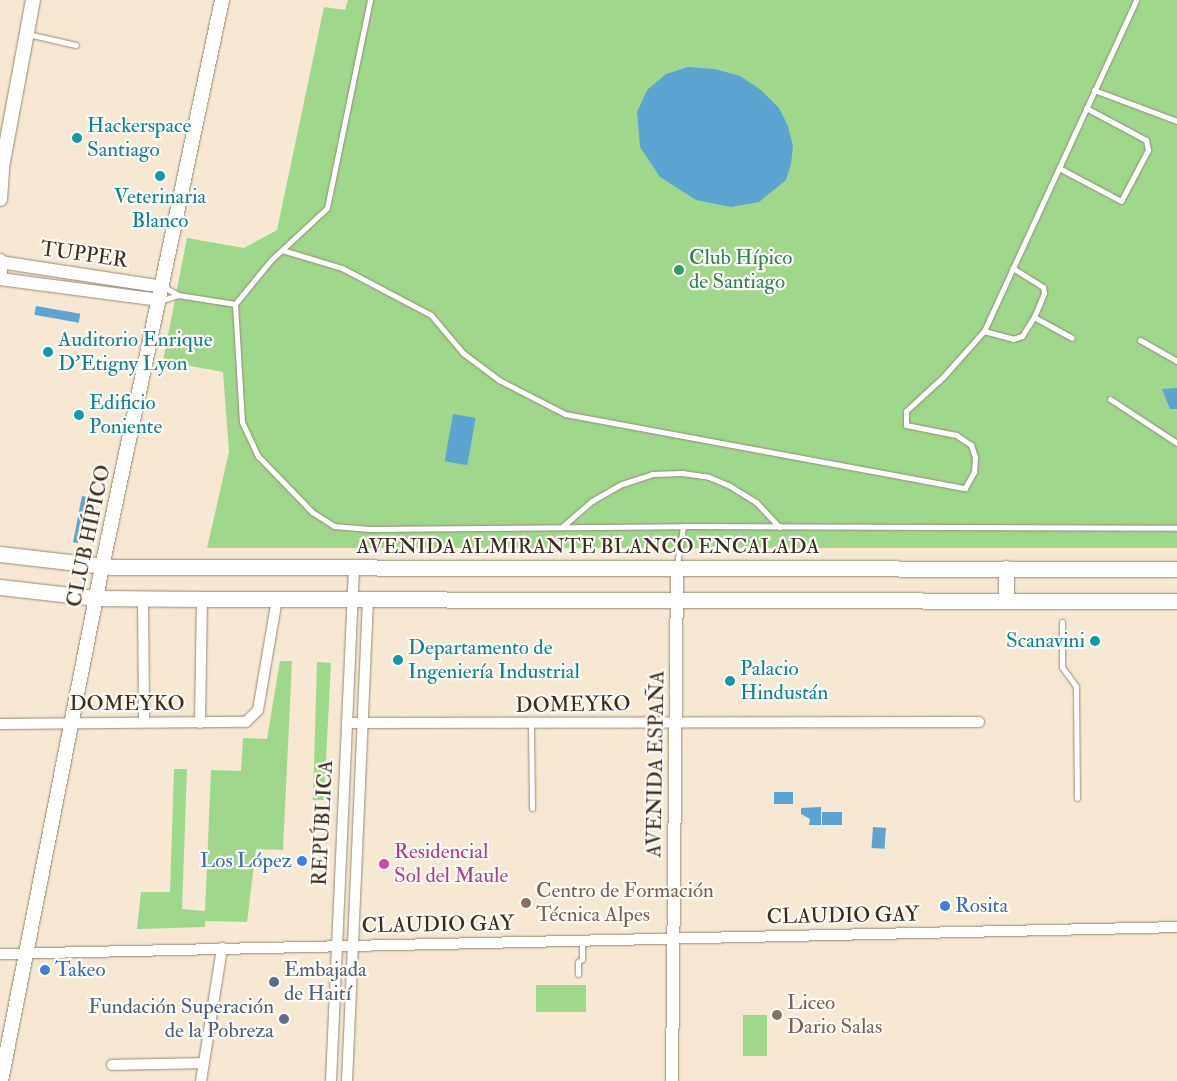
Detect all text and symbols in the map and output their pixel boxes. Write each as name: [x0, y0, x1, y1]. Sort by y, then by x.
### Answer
place label: Hackerspace Santiago: [87, 113, 191, 163]
marker: Hackerspace Santiago: [71, 132, 83, 144]
marker: Veterinaria Blanco: [154, 170, 166, 182]
place label: Veterinaria Blanco: [114, 184, 206, 234]
street label: TUPPER: [39, 236, 129, 274]
place label: Club Hípico de Santiago: [689, 245, 792, 295]
marker: Club Hípico de Santiago: [673, 264, 685, 276]
place label: Auditorio Enrique D’Etigny Lyon: [58, 327, 212, 377]
marker: Auditorio Enrique D’Etigny Lyon: [42, 346, 54, 358]
place label: Edificio Poniente: [89, 390, 162, 440]
marker: Edificio Poniente: [73, 409, 85, 421]
street label: CLUB HÍPICO: [62, 463, 116, 609]
street label: AVENIDA ALMIRANTE BLANCO ENCALADA: [356, 534, 820, 560]
place label: Scanavini: [1006, 628, 1085, 654]
place label: Departamento de Ingeniería Industrial: [408, 635, 580, 685]
marker: Scanavini: [1089, 635, 1101, 647]
marker: Departamento de Ingeniería Industrial: [392, 654, 404, 666]
place label: Palacio Hindustán: [740, 656, 828, 706]
street label: AVENIDA ESPAÑA: [642, 670, 670, 858]
marker: Palacio Hindustán: [724, 675, 736, 687]
street label: DOMEYKO: [70, 691, 184, 717]
street label: DOMEYKO: [515, 691, 631, 719]
street label: REPÚBLICA: [307, 759, 339, 887]
place label: Residencial Sol del Maule: [394, 839, 508, 889]
place label: Los López: [200, 848, 292, 874]
marker: Los López: [296, 855, 308, 867]
marker: Residencial Sol del Maule: [378, 858, 390, 870]
place label: Centro de Formación Técnica Alpes: [536, 878, 714, 928]
place label: Rosita: [955, 893, 1008, 919]
marker: Centro de Formación Técnica Alpes: [520, 897, 532, 909]
marker: Rosita: [939, 900, 951, 912]
street label: CLAUDIO GAY: [766, 902, 920, 930]
street label: CLAUDIO GAY: [361, 911, 515, 939]
place label: Takeo: [55, 957, 106, 983]
place label: Embajada de Haití: [284, 957, 367, 1007]
marker: Takeo: [39, 964, 51, 976]
marker: Embajada de Haití: [268, 976, 280, 988]
place label: Liceo Dario Salas: [787, 990, 882, 1040]
place label: Fundación Superación de la Pobreza: [88, 994, 274, 1044]
marker: Liceo Dario Salas: [771, 1009, 783, 1021]
marker: Fundación Superación de la Pobreza: [278, 1013, 290, 1025]

